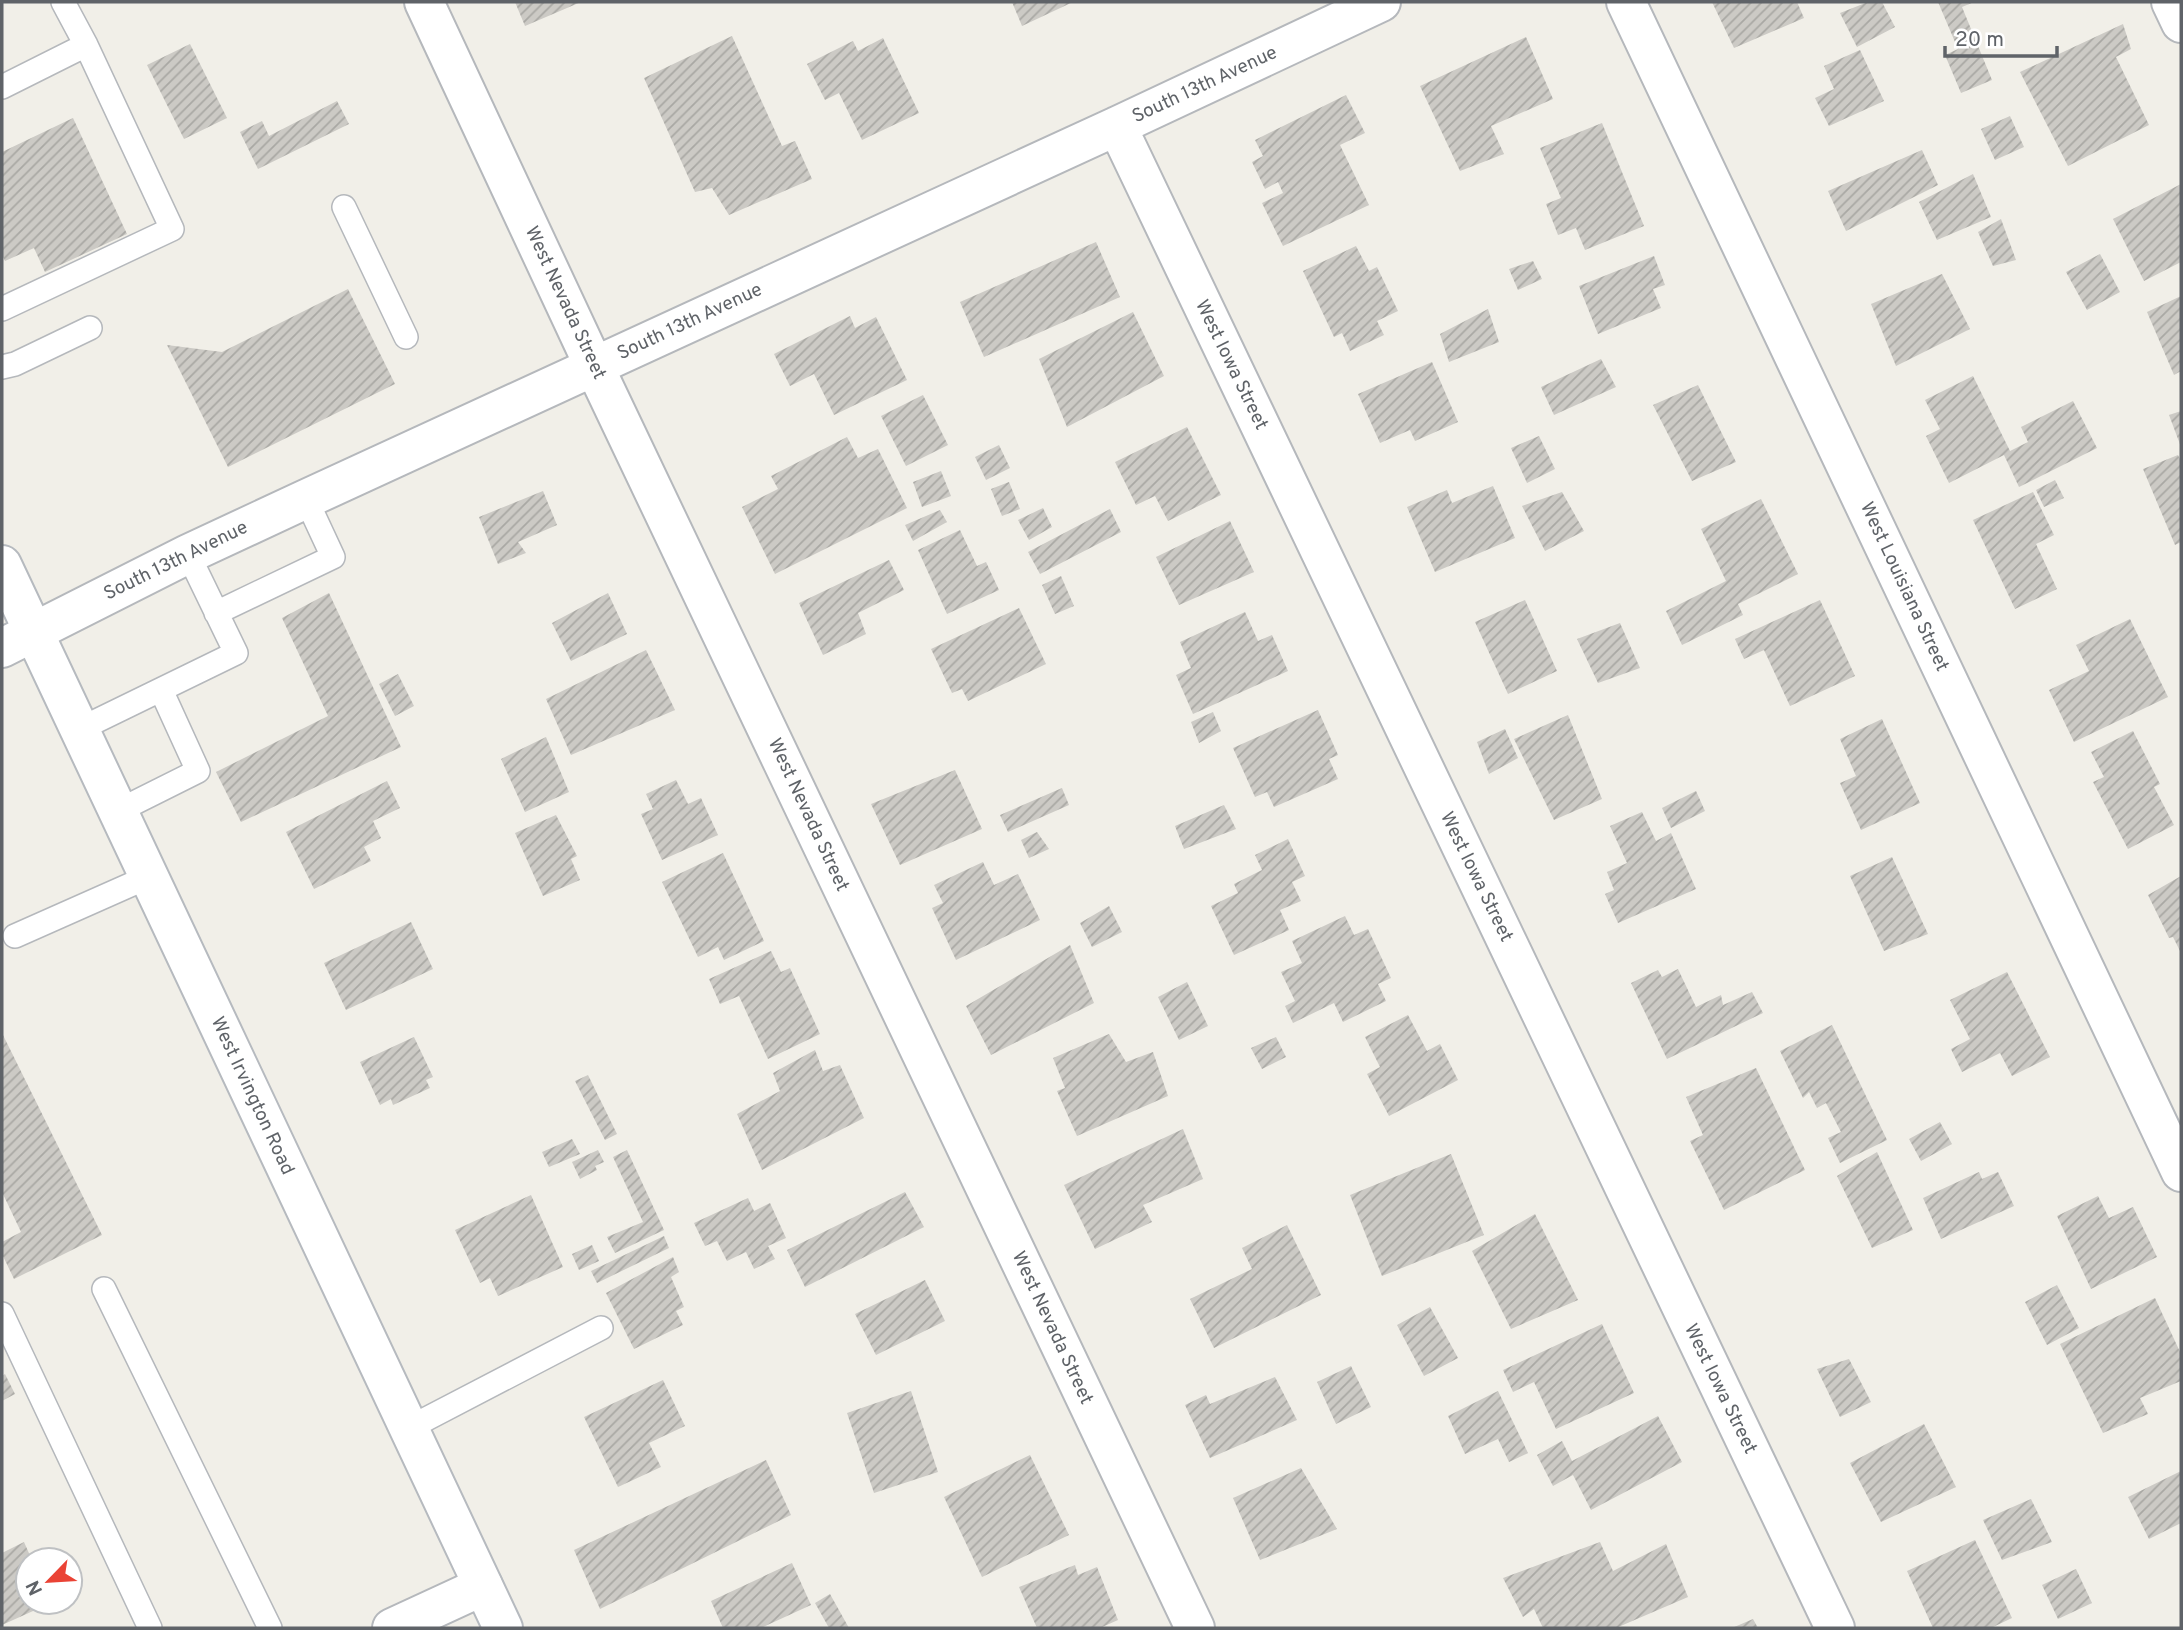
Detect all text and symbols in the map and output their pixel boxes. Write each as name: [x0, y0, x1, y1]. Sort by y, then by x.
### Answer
scale bar: [1945, 14, 2057, 58]
text: 20 m: [1955, 27, 2004, 54]
street label: South 13th Avenue: [1129, 41, 1281, 129]
street label: West Nevada Street: [519, 223, 611, 383]
street label: South 13th Avenue: [614, 278, 766, 366]
street label: West Iowa Street: [1189, 296, 1273, 434]
street label: West Louisiana Street: [1854, 498, 1954, 676]
street label: South 13th Avenue: [100, 516, 252, 606]
street label: West Nevada Street: [762, 735, 854, 895]
street label: West Iowa Street: [1434, 808, 1518, 946]
street label: West Irvington Road: [205, 1013, 299, 1179]
street label: West Nevada Street: [1006, 1248, 1098, 1408]
street label: West Iowa Street: [1678, 1320, 1762, 1458]
north arrow: [14, 1546, 84, 1616]
text: N: [22, 1576, 49, 1599]

